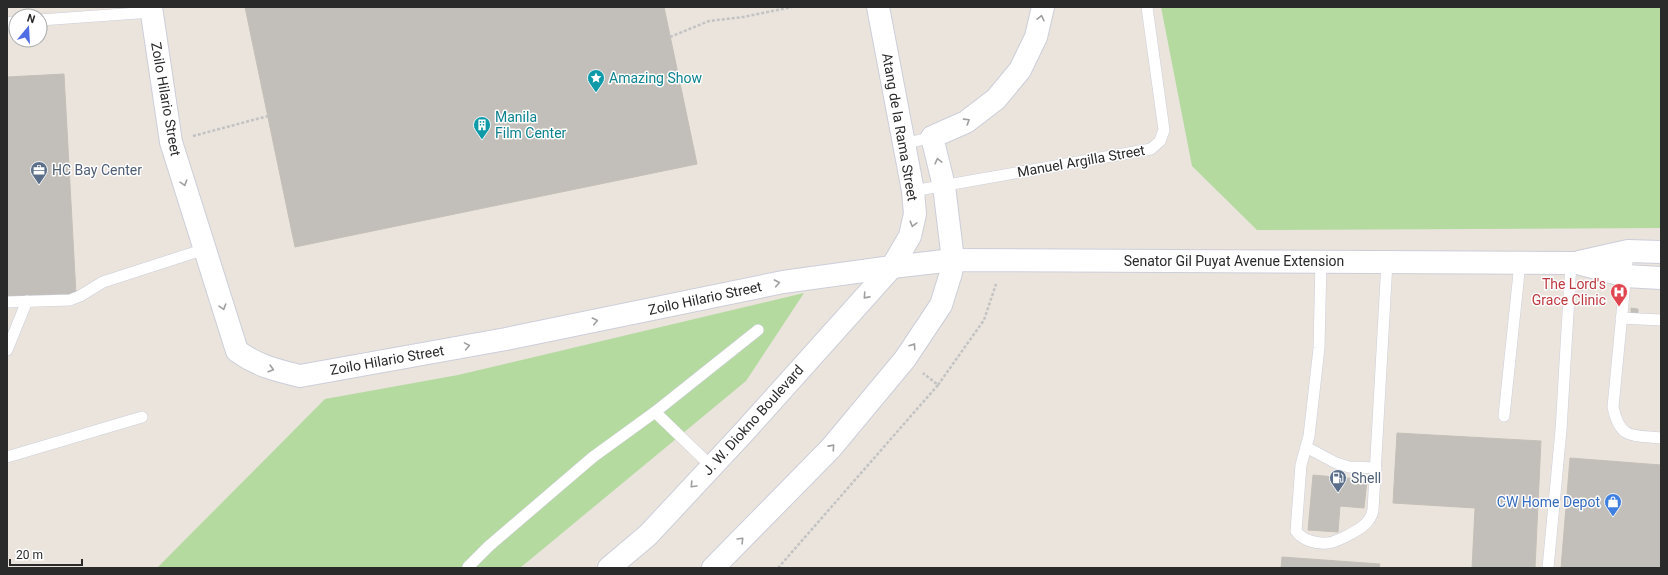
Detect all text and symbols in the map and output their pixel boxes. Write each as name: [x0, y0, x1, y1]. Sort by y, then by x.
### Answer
north arrow: [8, 8, 48, 48]
text: N: [25, 12, 37, 26]
one-way arrow: [1036, 15, 1044, 21]
street label: Zoilo Hilario Street: [148, 41, 184, 158]
street label: Atang de la Rama Street: [879, 52, 921, 203]
place icon: Amazing Show: [586, 68, 606, 93]
place label: Amazing Show: [609, 70, 702, 86]
place label: Manila Film Center: [495, 109, 567, 141]
building icon: Manila Film Center: [472, 115, 492, 140]
one-way arrow: [963, 118, 970, 125]
street label: Manuel Argilla Street: [1016, 142, 1147, 180]
one-way arrow: [934, 158, 943, 165]
office icon: HC Bay Center: [29, 160, 49, 185]
place label: HC Bay Center: [52, 162, 142, 178]
one-way arrow: [179, 179, 188, 186]
one-way arrow: [909, 220, 918, 227]
street label: Senator Gil Puyat Avenue Extension: [1124, 253, 1344, 269]
place label: The Lord's Grace Clinic: [1532, 276, 1606, 308]
street label: Zoilo Hilario Street: [647, 278, 764, 318]
one-way arrow: [774, 280, 780, 288]
hospital icon: The Lord's Grace Clinic: [1609, 282, 1629, 307]
one-way arrow: [863, 291, 870, 299]
one-way arrow: [218, 303, 227, 310]
one-way arrow: [592, 317, 598, 325]
street label: Zoilo Hilario Street: [329, 342, 446, 378]
one-way arrow: [464, 342, 470, 351]
one-way arrow: [908, 343, 916, 350]
street label: J. W. Diokno Boulevard: [699, 362, 807, 478]
one-way arrow: [267, 364, 274, 373]
one-way arrow: [827, 444, 834, 452]
fuel station icon: Shell: [1328, 468, 1348, 493]
place label: Shell: [1351, 470, 1381, 486]
one-way arrow: [691, 481, 698, 488]
shop icon: CW Home Depot: [1603, 492, 1623, 517]
place label: CW Home Depot: [1497, 494, 1600, 510]
one-way arrow: [736, 537, 744, 545]
scale bar: [10, 541, 82, 567]
text: 20 m: [16, 548, 43, 562]

